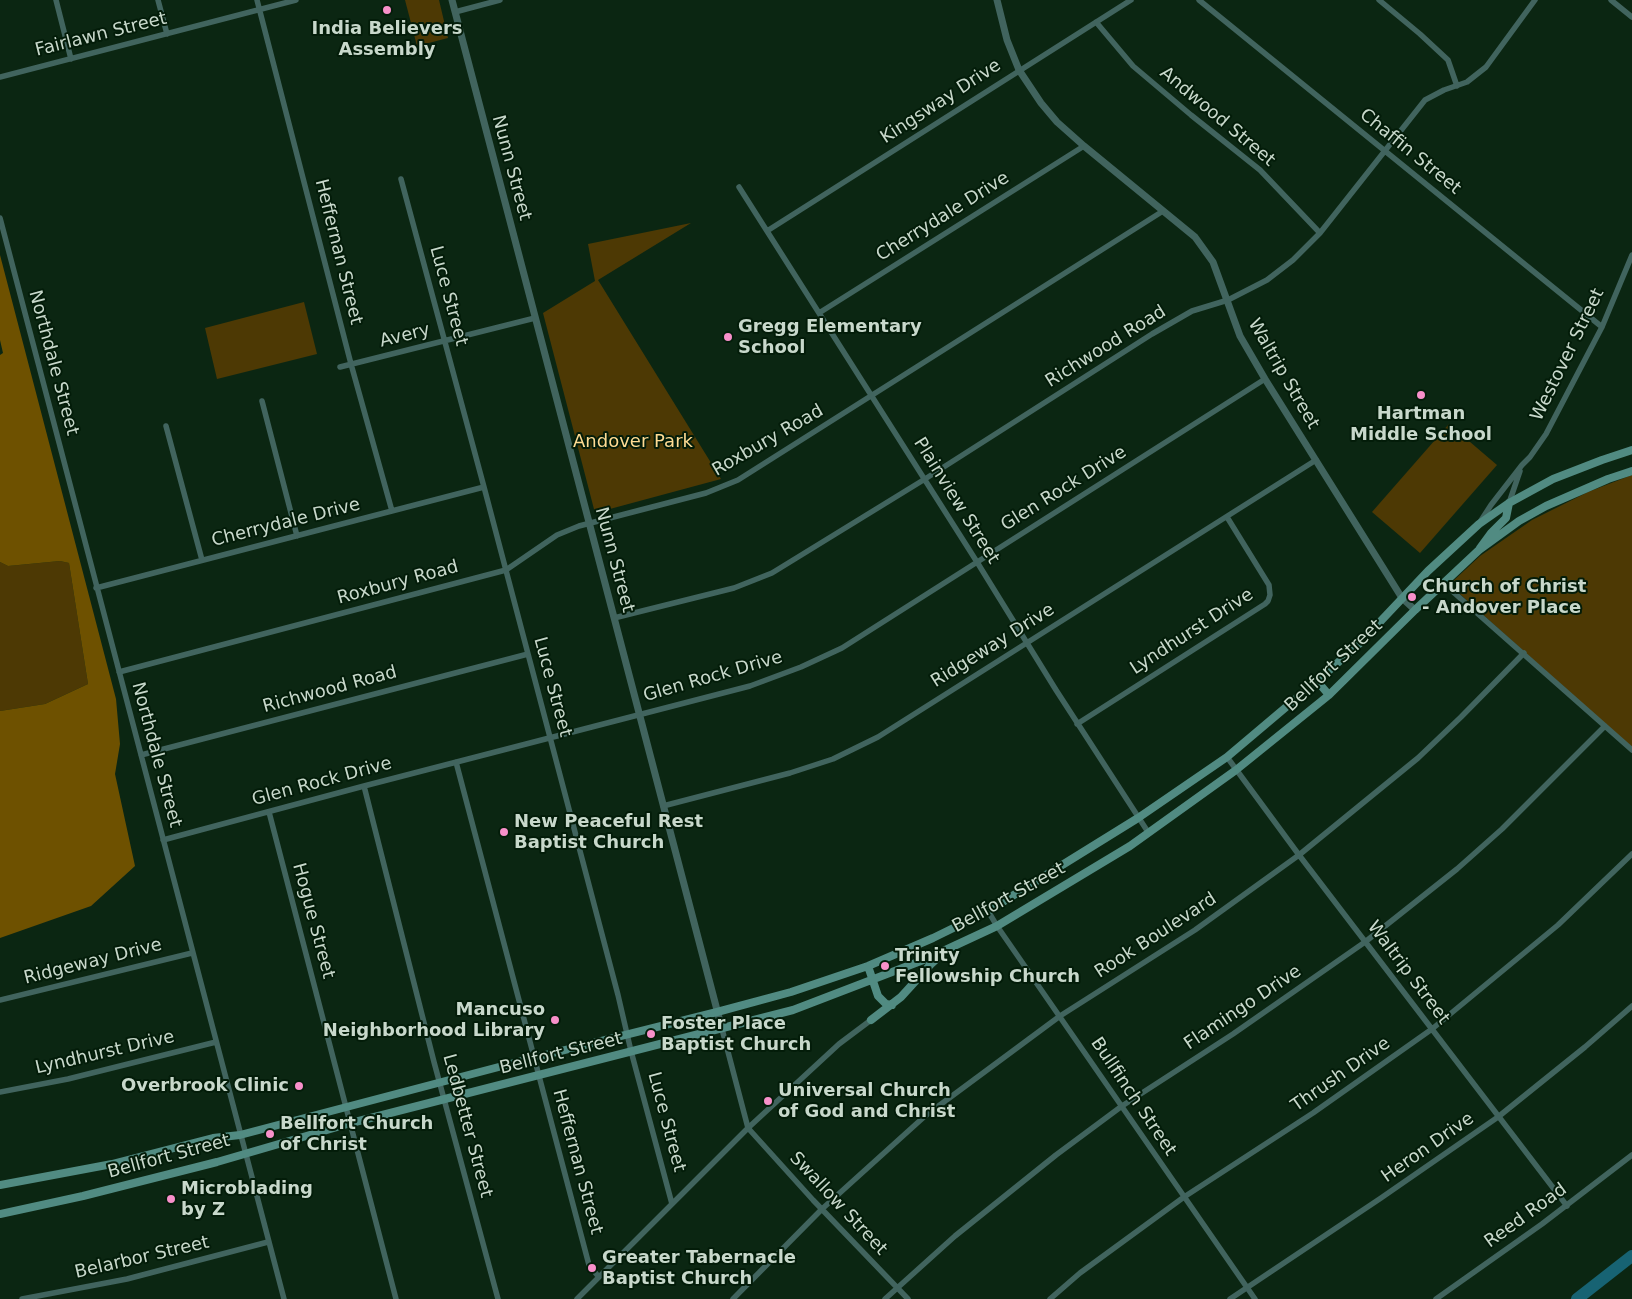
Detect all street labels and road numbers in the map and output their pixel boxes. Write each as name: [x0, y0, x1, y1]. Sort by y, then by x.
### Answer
street label: Fairlawn Street: [33, 8, 169, 62]
street label: Kingsway Drive: [877, 55, 1005, 149]
street label: Andwood Street: [1155, 63, 1279, 171]
street label: Chaffin Street: [1355, 105, 1465, 199]
street label: Nunn Street: [487, 113, 535, 223]
street label: Cherrydale Drive: [873, 167, 1013, 267]
street label: Heffernan Street: [309, 177, 367, 327]
street label: Luce Street: [424, 244, 472, 348]
street label: Westover Street: [1527, 285, 1609, 425]
street label: Northdale Street: [23, 288, 83, 438]
street label: Richwood Road: [1042, 301, 1170, 393]
street label: Waltrip Street: [1243, 315, 1323, 433]
street label: Avery: [378, 319, 432, 353]
street label: Roxbury Road: [709, 401, 827, 481]
street label: Plainview Street: [908, 434, 1004, 568]
street label: Glen Rock Drive: [997, 442, 1131, 536]
street label: Cherrydale Drive: [209, 494, 363, 552]
street label: Nunn Street: [590, 505, 638, 615]
street label: Roxbury Road: [335, 556, 461, 610]
street label: Lyndhurst Drive: [1126, 584, 1258, 680]
street label: Ridgeway Drive: [927, 599, 1059, 693]
street label: Bellfort Street: [1281, 615, 1387, 717]
street label: Luce Street: [528, 635, 576, 739]
street label: Glen Rock Drive: [641, 647, 785, 707]
street label: Richwood Road: [261, 662, 399, 718]
street label: Northdale Street: [126, 680, 186, 830]
street label: Glen Rock Drive: [250, 753, 394, 811]
street label: Bellfort Street: [949, 858, 1069, 938]
street label: Hogue Street: [287, 861, 339, 981]
street label: Rook Boulevard: [1091, 889, 1221, 983]
street label: Waltrip Street: [1362, 917, 1454, 1029]
street label: Ridgeway Drive: [22, 934, 164, 990]
street label: Flamingo Drive: [1180, 961, 1306, 1055]
street label: Lyndhurst Drive: [33, 1026, 177, 1080]
street label: Bellfort Street: [497, 1028, 625, 1080]
street label: Thrush Drive: [1287, 1033, 1395, 1117]
street label: Bullfinch Street: [1085, 1034, 1181, 1160]
street label: Ledbetter Street: [437, 1052, 497, 1200]
street label: Luce Street: [642, 1070, 690, 1174]
street label: Heffernan Street: [547, 1087, 607, 1237]
street label: Heron Drive: [1378, 1108, 1478, 1188]
street label: Bellfort Street: [106, 1130, 232, 1184]
street label: Swallow Street: [785, 1148, 891, 1260]
street label: Reed Road: [1481, 1179, 1571, 1253]
street label: Belarbor Street: [73, 1232, 211, 1284]

